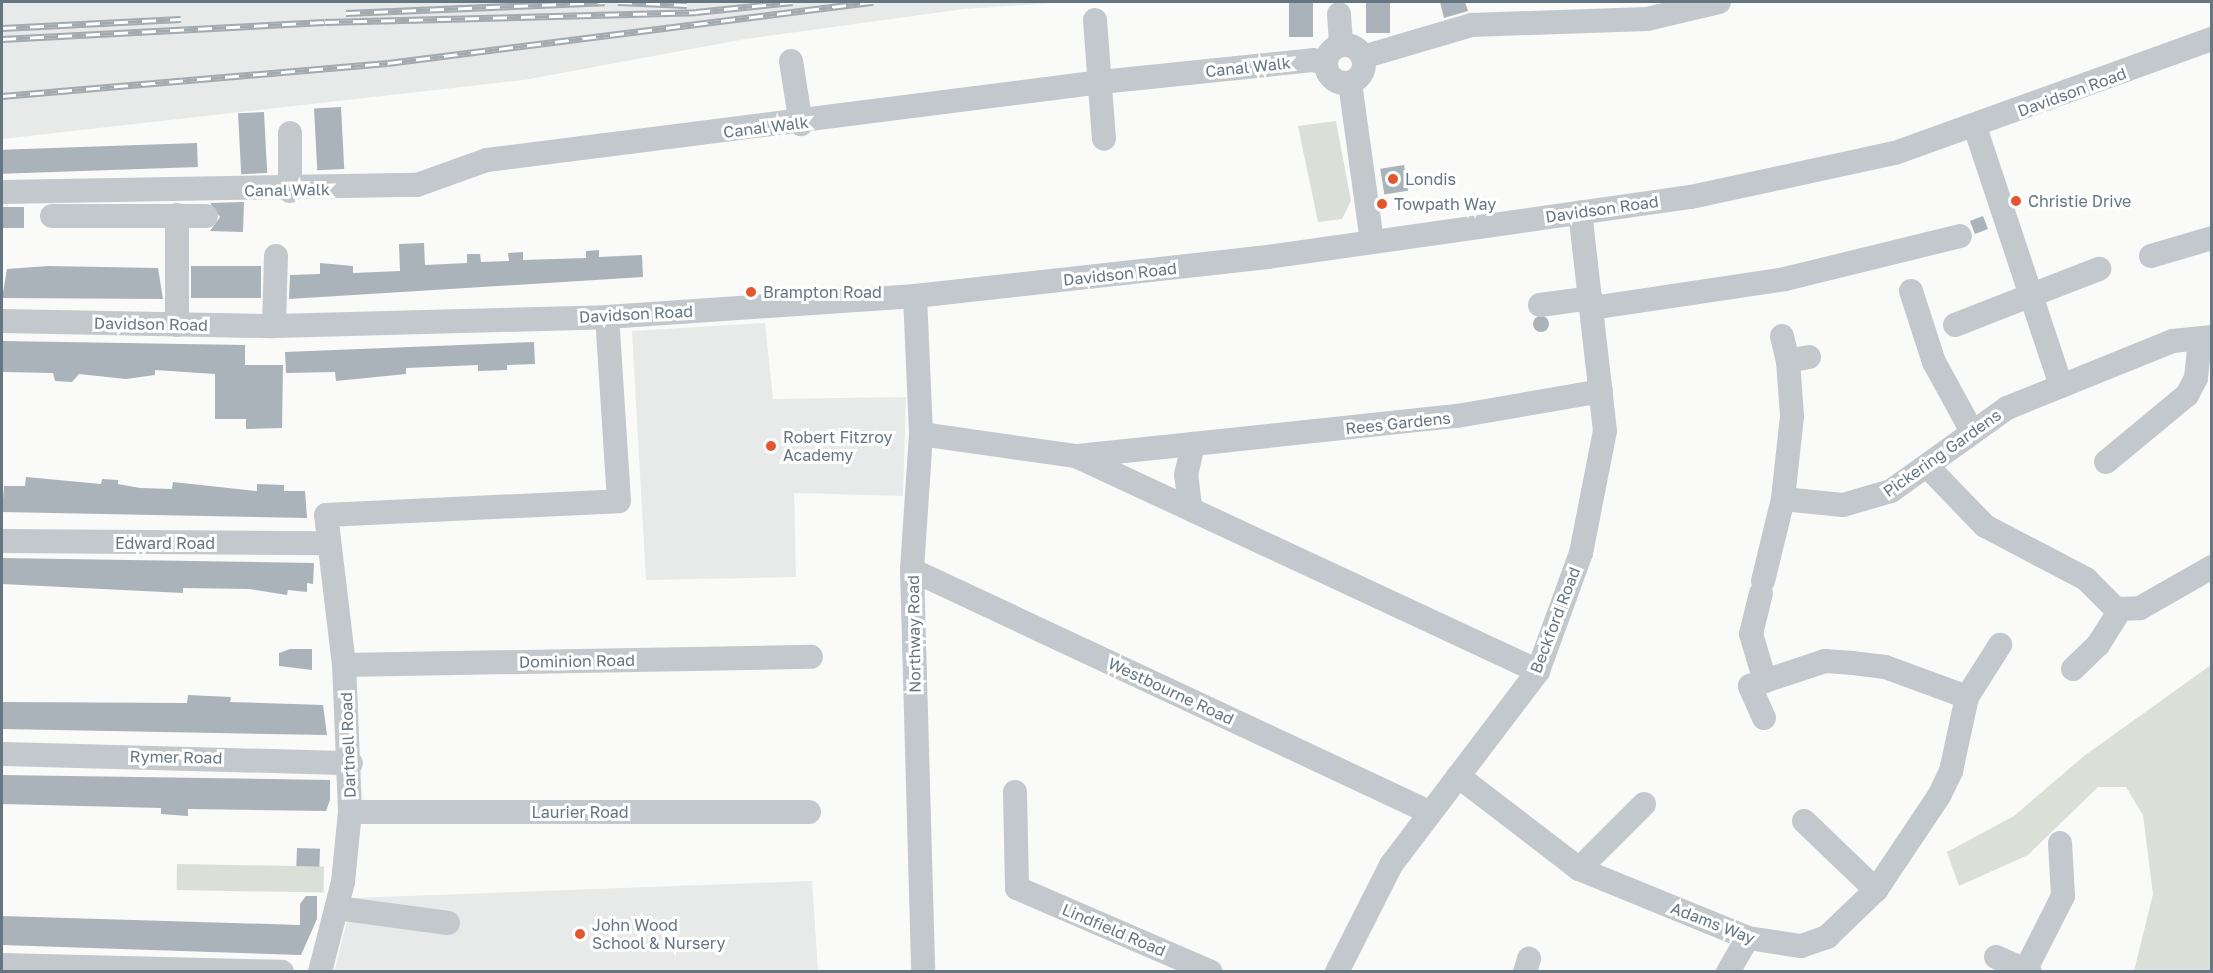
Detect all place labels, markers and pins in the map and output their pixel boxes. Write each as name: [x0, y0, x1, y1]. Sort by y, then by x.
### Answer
place label: Londis: [1405, 169, 1456, 189]
marker: Londis: [1386, 172, 1400, 186]
place label: Christie Drive: [2028, 191, 2131, 211]
place label: Towpath Way: [1394, 194, 1496, 214]
marker: Christie Drive: [2009, 194, 2023, 208]
marker: Towpath Way: [1375, 197, 1389, 211]
place label: Brampton Road: [763, 282, 882, 302]
marker: Brampton Road: [744, 285, 758, 299]
place label: Robert Fitzroy Academy: [783, 427, 892, 465]
marker: Robert Fitzroy Academy: [764, 439, 778, 453]
place label: John Wood School & Nursery: [592, 915, 725, 953]
marker: John Wood School & Nursery: [573, 927, 587, 941]

